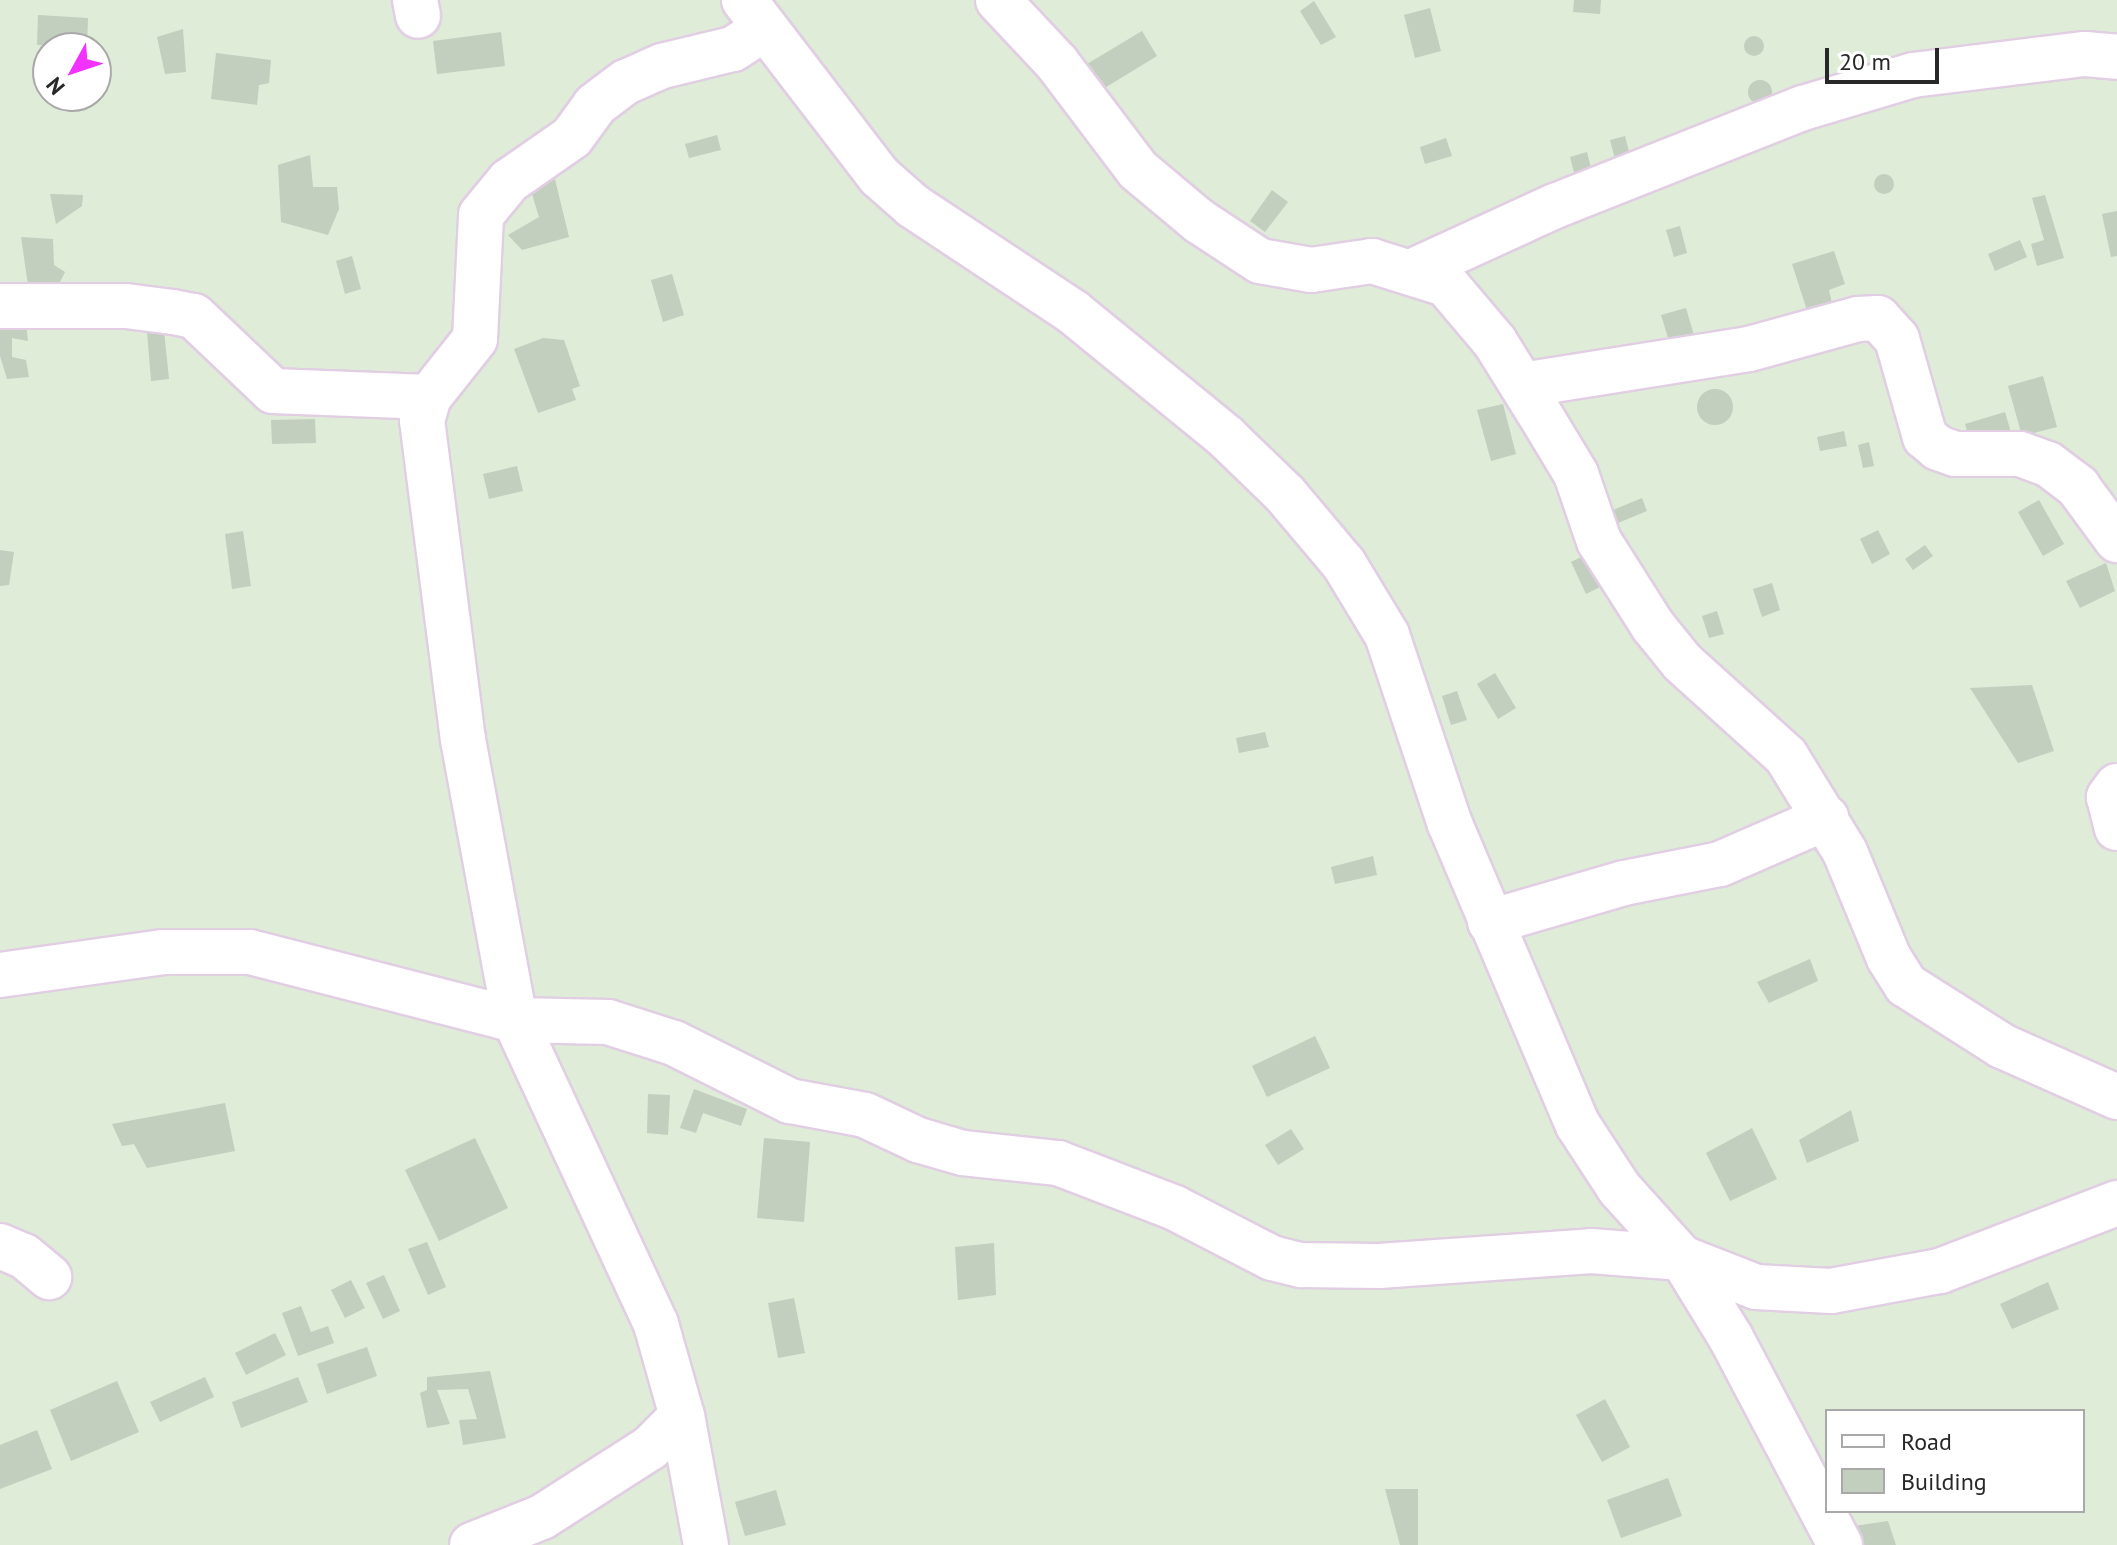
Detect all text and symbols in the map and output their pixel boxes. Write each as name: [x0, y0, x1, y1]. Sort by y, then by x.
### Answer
north arrow: [32, 32, 112, 112]
scale bar: [1829, 32, 1943, 82]
text: 20 m: [1839, 46, 1891, 77]
text: N: [40, 72, 71, 101]
legend: [1825, 1409, 2085, 1513]
text: Road: [1901, 1426, 1952, 1457]
text: Building: [1901, 1466, 1987, 1497]

